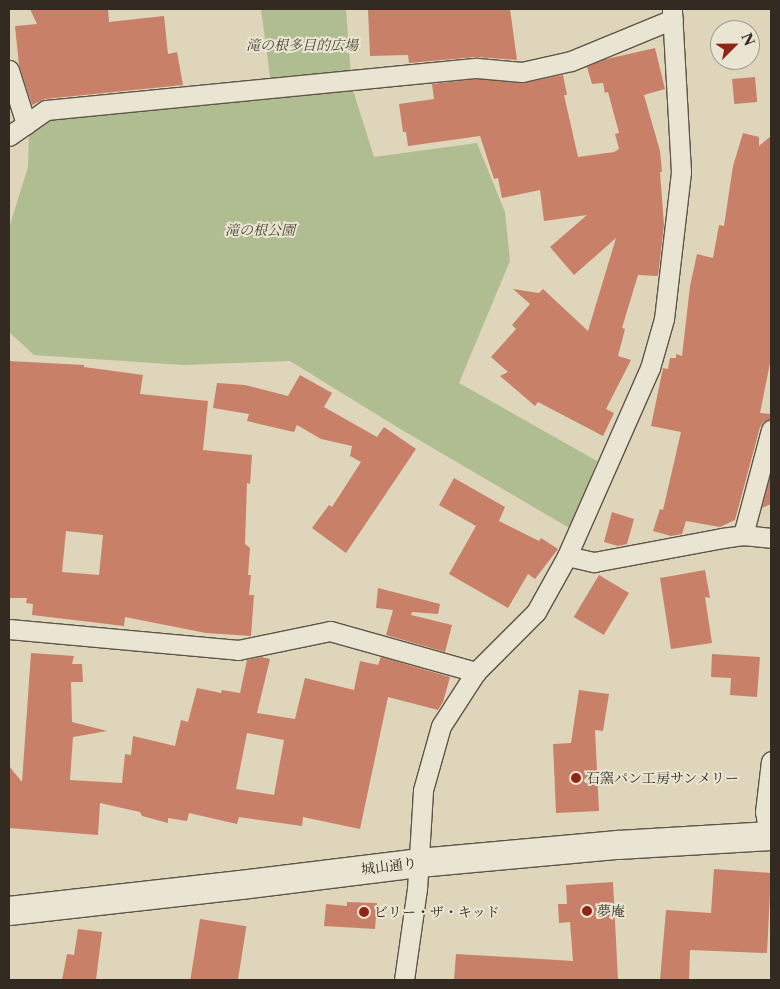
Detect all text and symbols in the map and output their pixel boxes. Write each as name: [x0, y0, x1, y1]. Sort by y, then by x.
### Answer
north arrow: [710, 20, 760, 70]
text: N: [737, 30, 759, 49]
park label: 滝の根多目的広場: [246, 37, 358, 53]
park label: 滝の根公園: [225, 222, 295, 238]
place label: 石窯パン工房サンメリー: [586, 770, 740, 786]
marker: 石窯パン工房サンメリー: [570, 772, 582, 784]
street label: 城山通り: [360, 854, 418, 878]
place label: 夢庵: [597, 903, 625, 919]
place label: ビリー・ザ・キッド: [374, 904, 500, 920]
marker: 夢庵: [581, 905, 593, 917]
marker: ビリー・ザ・キッド: [358, 906, 370, 918]

